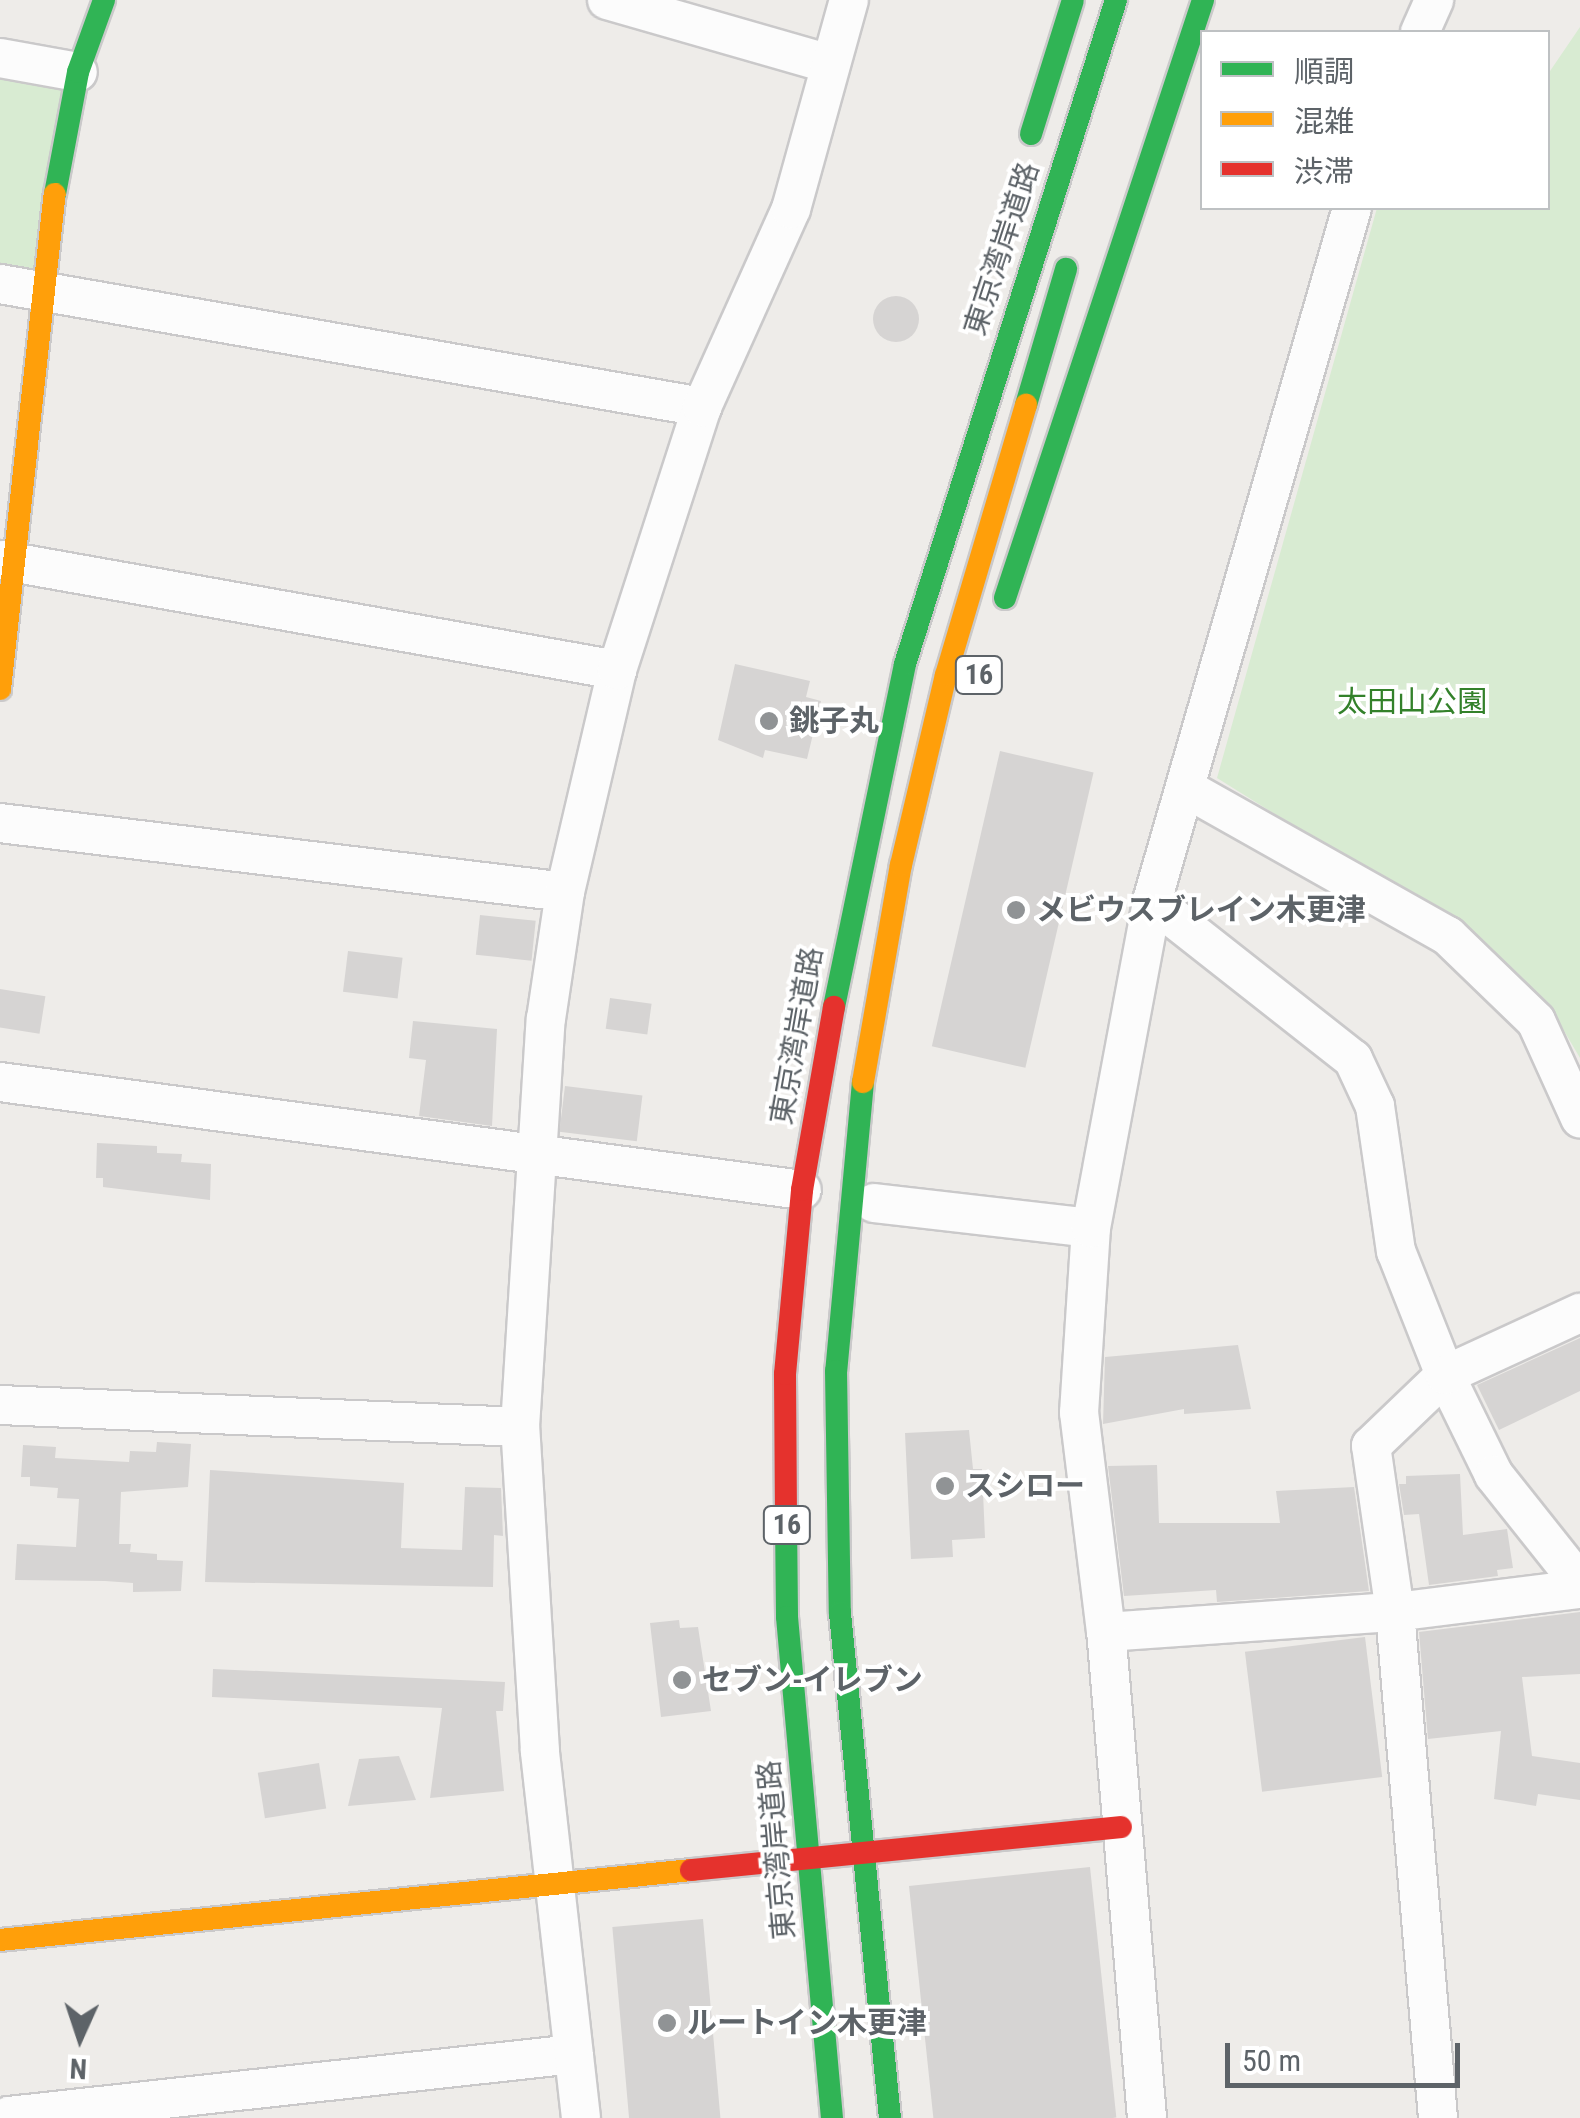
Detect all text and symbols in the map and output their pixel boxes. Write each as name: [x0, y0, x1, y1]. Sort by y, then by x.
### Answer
legend: [1200, 30, 1550, 210]
text: 順調: [1294, 54, 1354, 89]
text: 混雑: [1294, 104, 1354, 139]
text: 渋滞: [1294, 154, 1354, 189]
street label: 東京湾岸道路: [957, 158, 1047, 340]
road number: 16: [954, 652, 1004, 698]
park label: 太田山公園: [1337, 684, 1487, 720]
place label: 銚子丸: [789, 703, 879, 739]
marker: 銚子丸: [758, 710, 780, 732]
place label: メビウスブレイン木更津: [1036, 892, 1366, 928]
marker: メビウスブレイン木更津: [1005, 899, 1027, 921]
street label: 東京湾岸道路: [764, 944, 830, 1128]
place label: スシロー: [965, 1468, 1085, 1504]
marker: スシロー: [934, 1475, 956, 1497]
road number: 16: [762, 1502, 812, 1548]
place label: セブン-イレブン: [702, 1662, 923, 1698]
marker: セブン-イレブン: [671, 1669, 693, 1691]
street label: 東京湾岸道路: [751, 1759, 803, 1941]
north arrow: [30, 1988, 130, 2088]
place label: ルートイン木更津: [687, 2005, 927, 2041]
marker: ルートイン木更津: [656, 2012, 678, 2034]
scale bar: [1230, 2023, 1465, 2085]
text: 50 m: [1242, 2043, 1301, 2078]
text: N: [69, 2052, 88, 2085]

